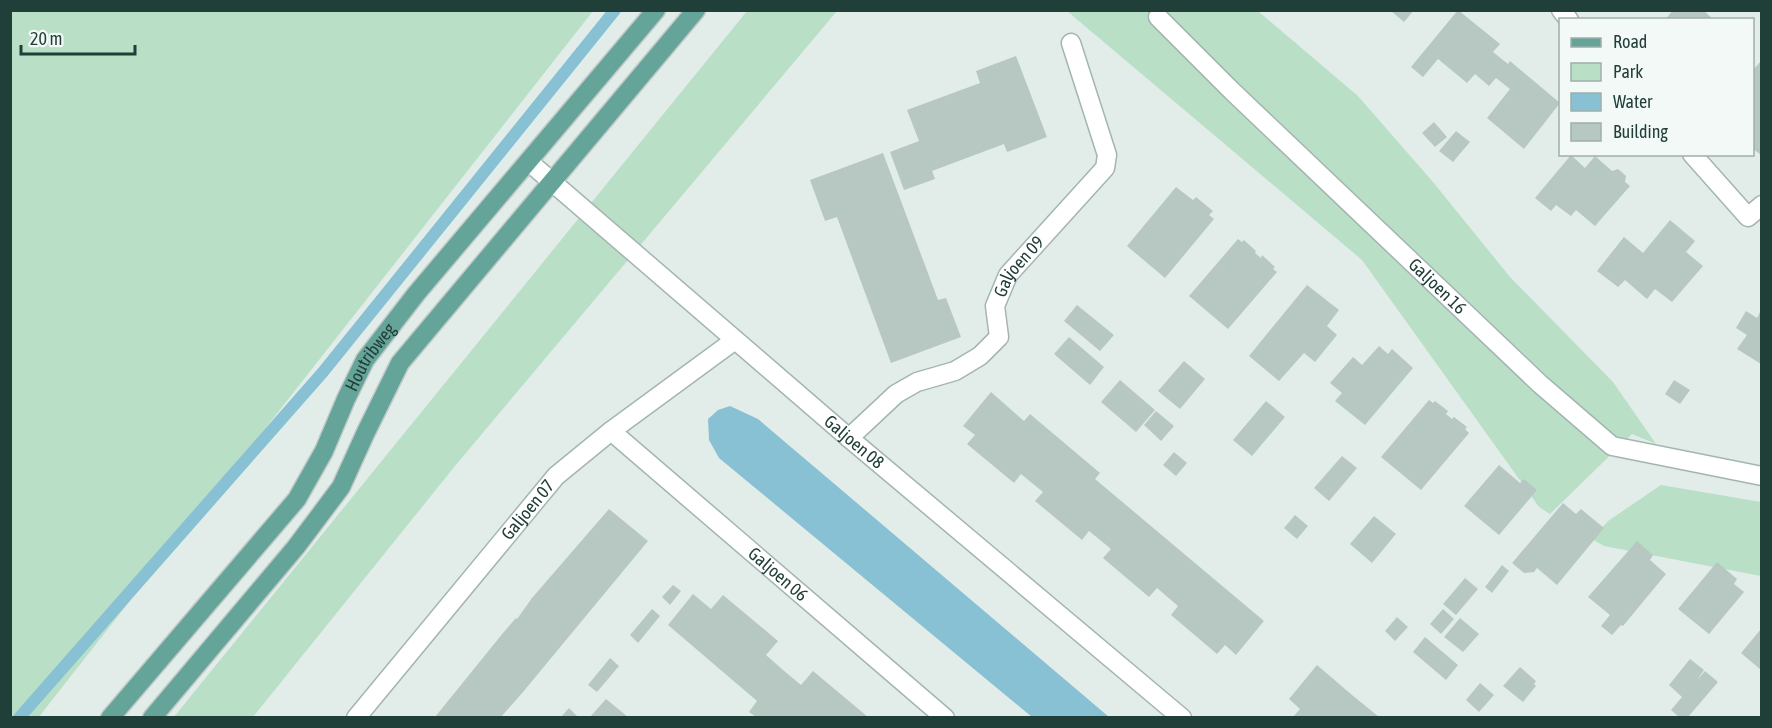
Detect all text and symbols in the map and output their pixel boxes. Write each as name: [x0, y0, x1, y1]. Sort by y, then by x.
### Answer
scale bar: [21, 18, 135, 56]
legend: [1559, 18, 1754, 156]
text: 20 m: [30, 28, 62, 49]
text: Road: [1613, 31, 1647, 52]
text: Park: [1613, 61, 1643, 82]
text: Water: [1613, 91, 1653, 112]
text: Building: [1613, 121, 1668, 142]
street label: Galjoen 09: [989, 231, 1048, 300]
street label: Galjoen 16: [1404, 254, 1471, 318]
street label: Houtribweg: [340, 319, 400, 394]
street label: Galjoen 08: [820, 410, 888, 473]
street label: Galjoen 07: [497, 475, 559, 544]
street label: Galjoen 06: [744, 543, 812, 605]

